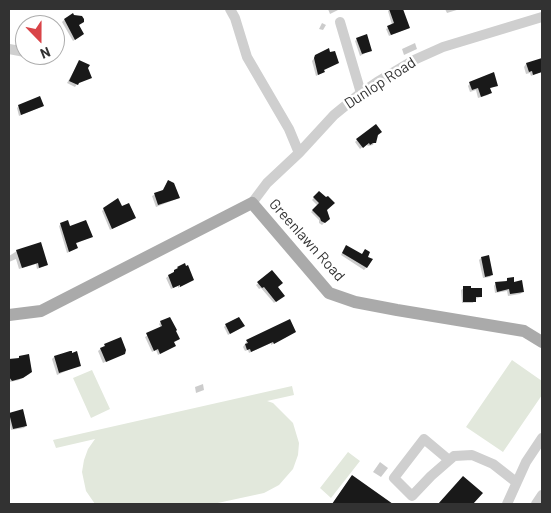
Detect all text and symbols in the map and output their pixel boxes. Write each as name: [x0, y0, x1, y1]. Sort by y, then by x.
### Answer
north arrow: [15, 15, 65, 65]
text: N: [38, 44, 53, 63]
street label: Dunlop Road: [341, 53, 419, 113]
street label: Greenlawn Road: [265, 195, 349, 285]

